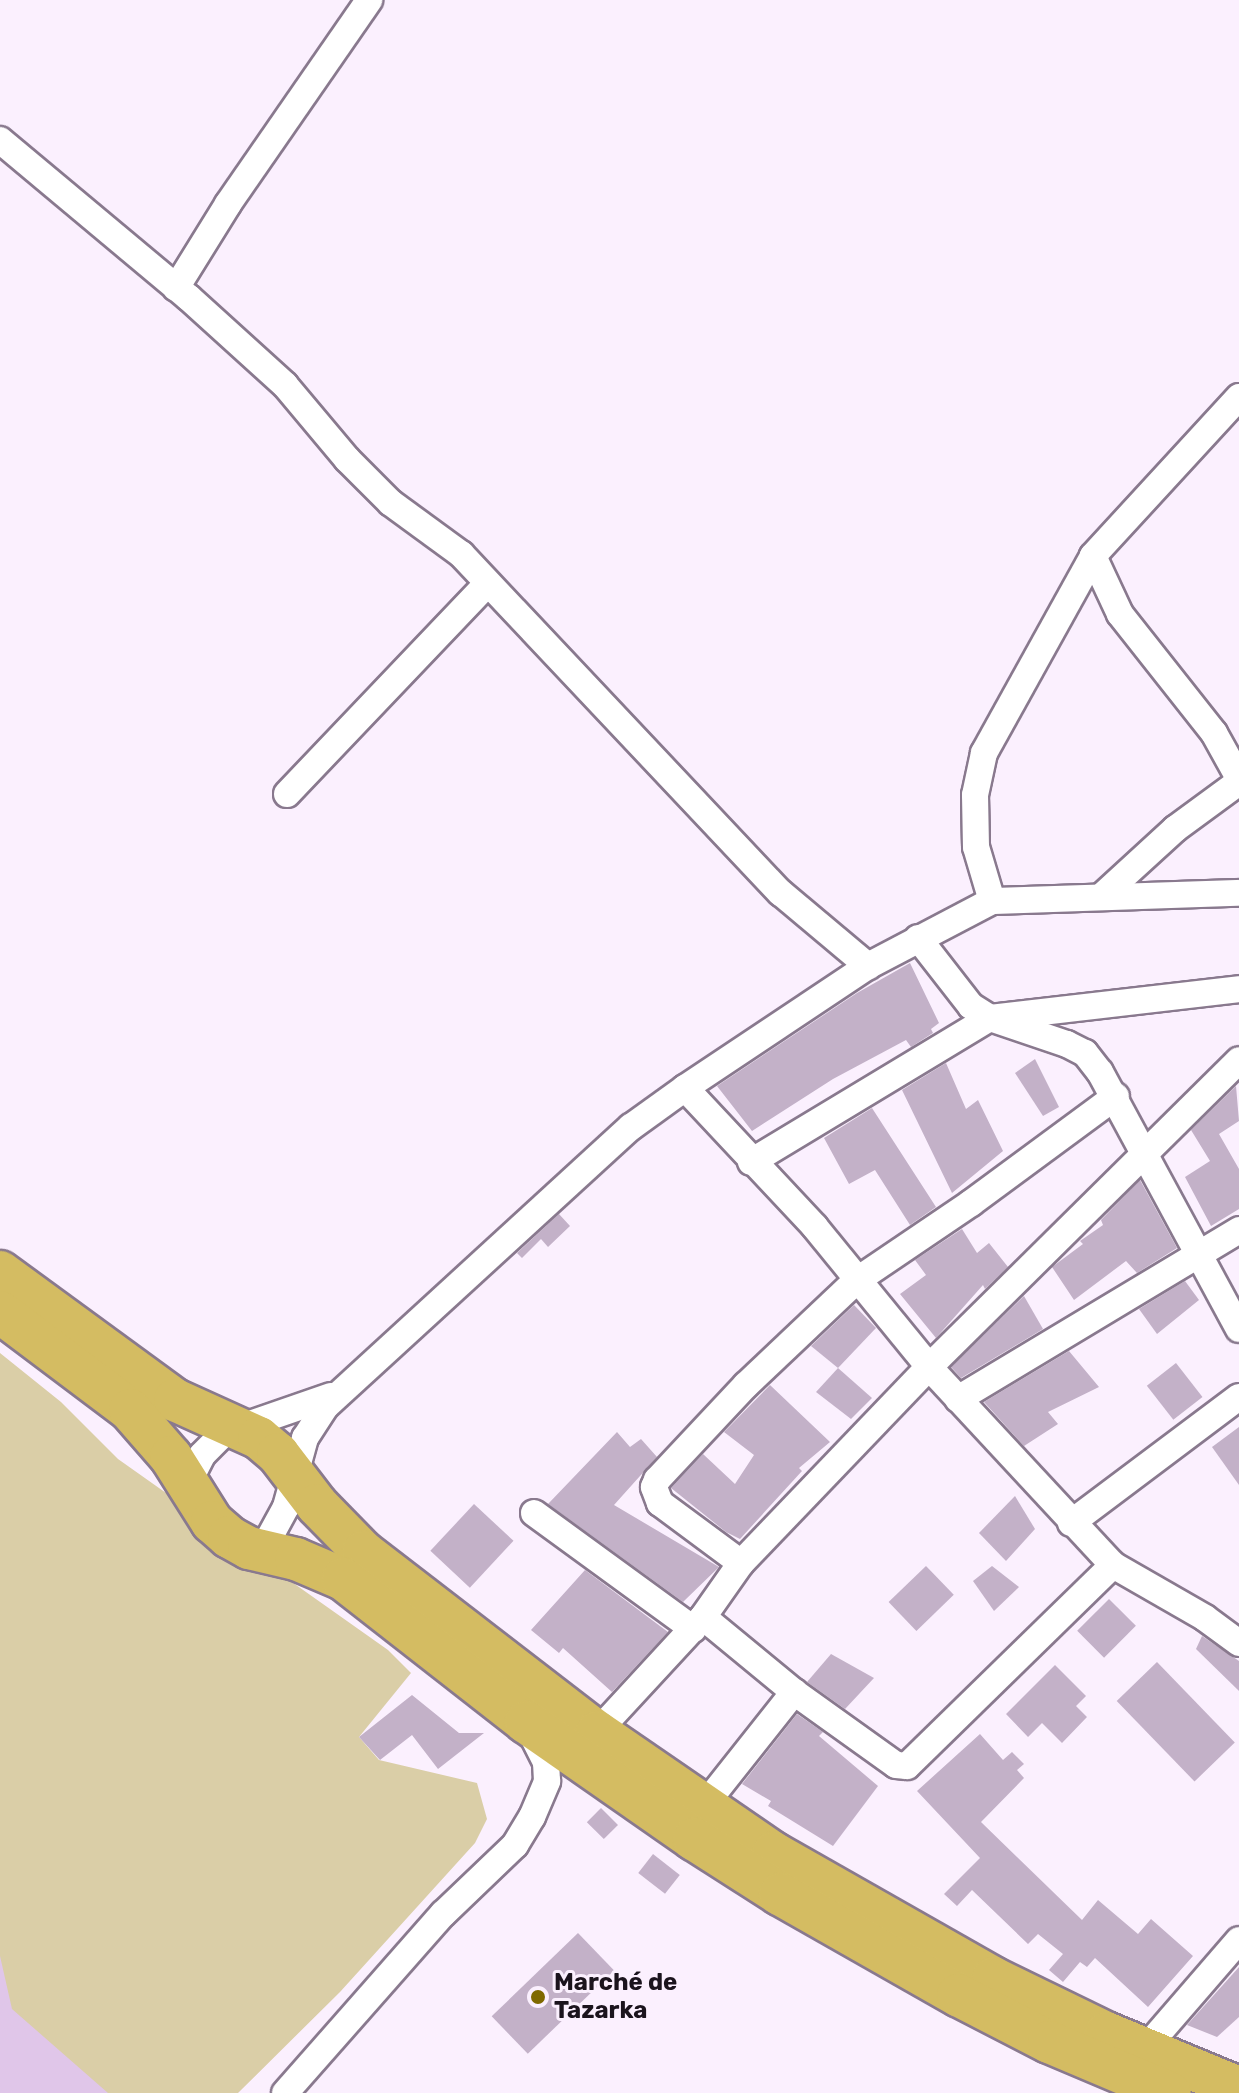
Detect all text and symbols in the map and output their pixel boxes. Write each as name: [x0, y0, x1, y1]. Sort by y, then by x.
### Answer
place label: Marché de Tazarka: [554, 1969, 677, 2025]
marker: Marché de Tazarka: [529, 1988, 547, 2006]

